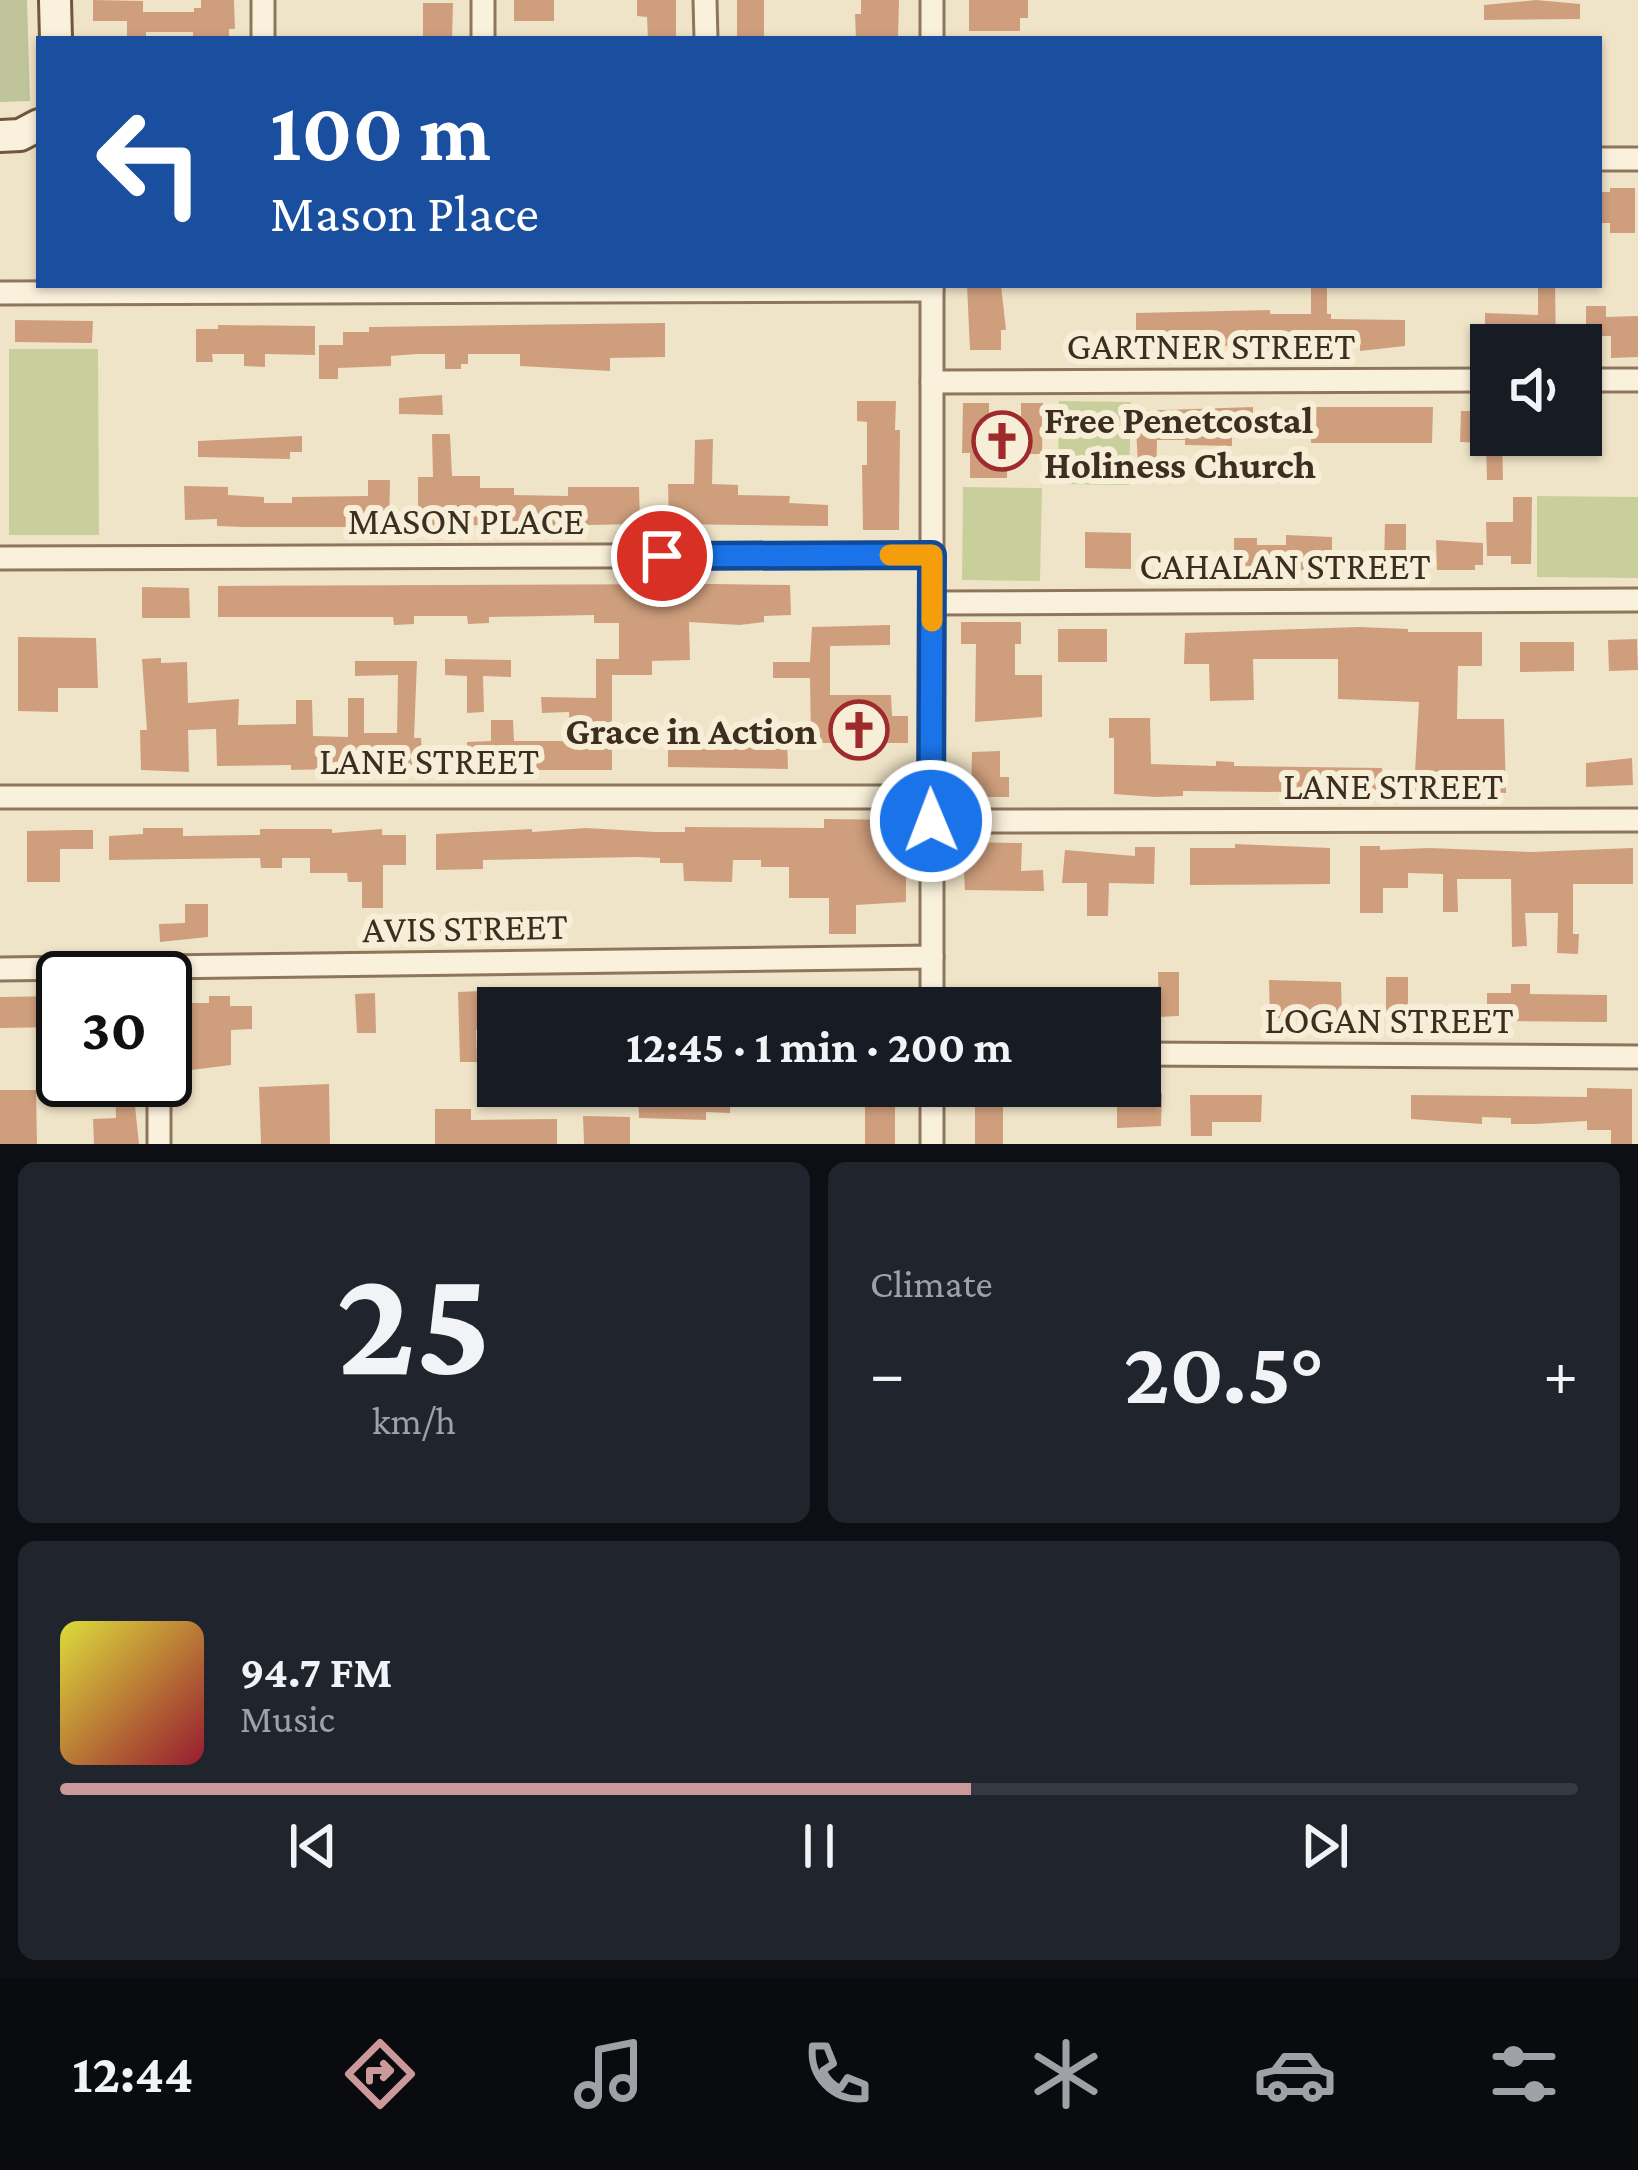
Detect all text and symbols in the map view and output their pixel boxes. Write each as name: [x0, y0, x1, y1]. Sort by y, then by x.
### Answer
icon: left: [72, 84, 228, 240]
text: 100 m: [270, 85, 491, 178]
text: Mason Place: [270, 183, 539, 243]
street label: GARTNER STREET: [1067, 324, 1355, 367]
map controls: [1470, 324, 1602, 456]
button: sound: [1470, 324, 1602, 456]
place label: Free Penetcostal Holiness Church: [1044, 398, 1316, 486]
church icon: Free Penetcostal Holiness Church: [971, 410, 1033, 472]
street label: MASON PLACE: [348, 499, 584, 542]
pin: [611, 505, 713, 607]
icon: arrive: [629, 523, 695, 589]
street label: CAHALAN STREET: [1139, 544, 1431, 587]
church icon: Grace in Action: [828, 699, 890, 761]
place label: Grace in Action: [565, 709, 817, 752]
street label: LANE STREET: [319, 739, 539, 782]
position arrow: [868, 758, 994, 884]
street label: LANE STREET: [1283, 764, 1503, 807]
street label: AVIS STREET: [362, 904, 568, 950]
speed limit sign: 30: [36, 951, 192, 1107]
street label: LOGAN STREET: [1264, 998, 1514, 1041]
text: 12:45 · 1 min · 200 m: [626, 1022, 1012, 1072]
text: 25: [336, 1234, 492, 1408]
text: Climate: [870, 1262, 993, 1305]
text: 20.5°: [1124, 1322, 1324, 1422]
text: −: [870, 1336, 905, 1409]
text: +: [1543, 1336, 1578, 1409]
text: km/h: [372, 1399, 456, 1442]
text: 94.7 FM: [240, 1647, 392, 1697]
text: Music: [240, 1697, 335, 1740]
icon: previous: [280, 1813, 346, 1879]
icon: pause: [786, 1813, 852, 1879]
icon: next: [1292, 1813, 1358, 1879]
icon: directions: [338, 2032, 422, 2116]
icon: music: [567, 2032, 651, 2116]
icon: phone: [795, 2032, 879, 2116]
icon: climate: [1024, 2032, 1108, 2116]
icon: car: [1253, 2032, 1337, 2116]
icon: filters: [1482, 2032, 1566, 2116]
text: 12:44: [72, 2044, 193, 2104]

